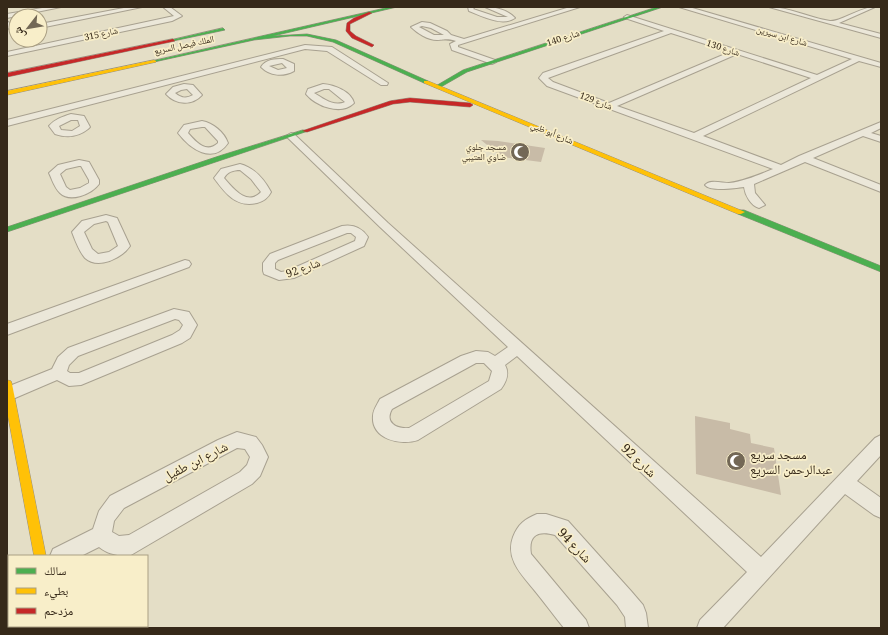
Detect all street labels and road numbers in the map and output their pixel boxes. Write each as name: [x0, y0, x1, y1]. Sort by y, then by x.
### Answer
street label: شارع ابن سيرين: [754, 22, 809, 52]
street label: شارع 315: [83, 24, 120, 46]
street label: شارع 140: [545, 26, 582, 52]
street label: الملك فيصل السريع: [153, 32, 216, 60]
street label: شارع 130: [704, 36, 741, 62]
street label: شارع 129: [577, 88, 615, 116]
street label: شارع أبو ظبي: [528, 118, 575, 150]
street label: شارع 92: [284, 254, 324, 284]
street label: شارع ابن طفيل: [159, 437, 232, 489]
street label: شارع 92: [615, 439, 661, 484]
street label: شارع 94: [551, 524, 596, 569]

